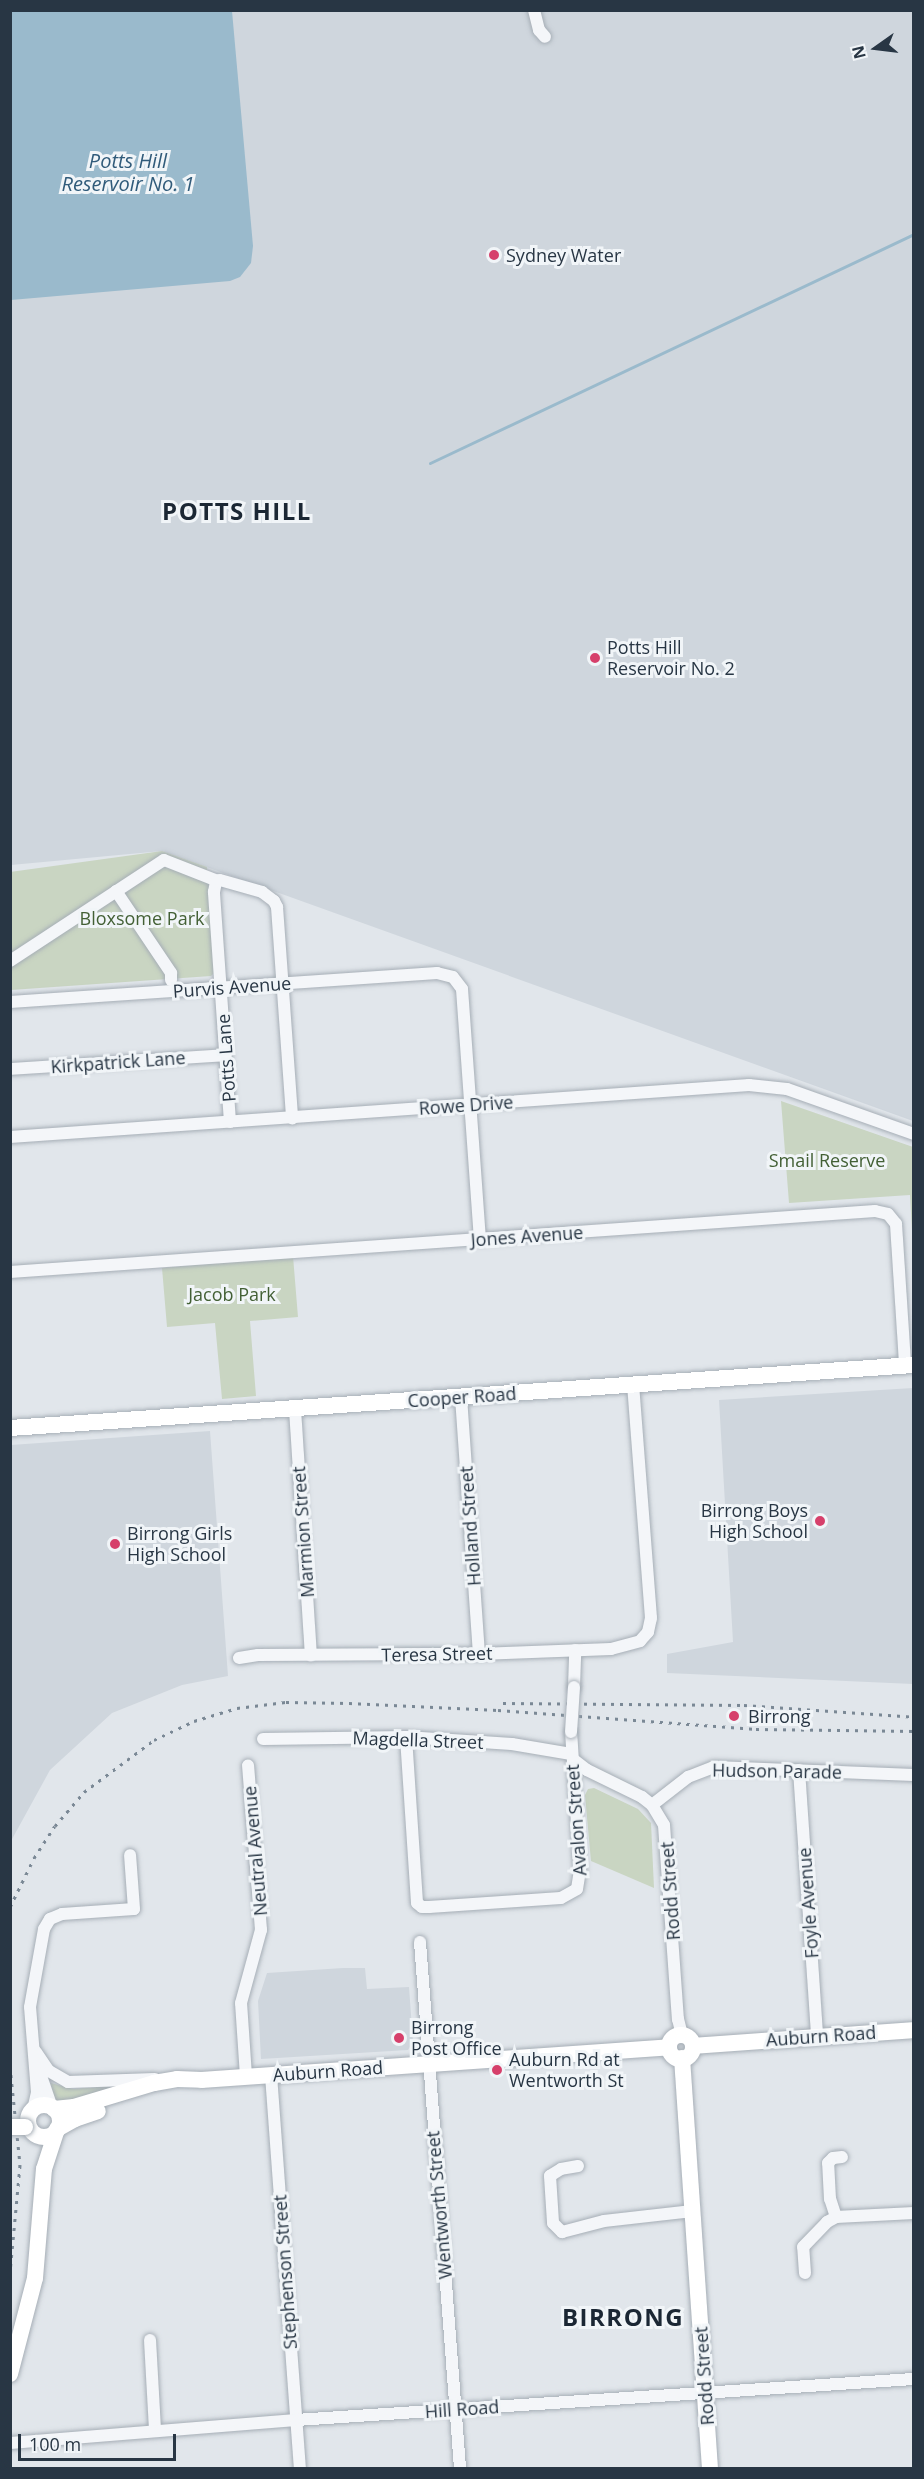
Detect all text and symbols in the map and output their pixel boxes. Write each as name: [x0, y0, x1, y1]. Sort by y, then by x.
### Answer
north arrow: [846, 18, 906, 78]
text: N: [846, 43, 871, 61]
water label: Potts Hill Reservoir No. 1: [61, 148, 195, 195]
place label: Sydney Water: [506, 244, 621, 266]
marker: Sydney Water: [487, 248, 501, 262]
district label: POTTS HILL: [162, 497, 312, 525]
place label: Potts Hill Reservoir No. 2: [607, 637, 735, 680]
marker: Potts Hill Reservoir No. 2: [588, 651, 602, 665]
park label: Bloxsome Park: [80, 907, 204, 929]
street label: Purvis Avenue: [172, 972, 292, 1002]
street label: Potts Lane: [212, 1013, 240, 1103]
street label: Kirkpatrick Lane: [50, 1047, 186, 1077]
street label: Rowe Drive: [418, 1091, 514, 1119]
park label: Smail Reserve: [769, 1149, 885, 1171]
street label: Jones Avenue: [470, 1221, 584, 1251]
park label: Jacob Park: [188, 1283, 276, 1305]
street label: Cooper Road: [407, 1382, 517, 1412]
street label: Holland Street: [455, 1465, 485, 1587]
street label: Marmion Street: [288, 1466, 318, 1598]
place label: Birrong Boys High School: [701, 1500, 808, 1543]
marker: Birrong Boys High School: [813, 1514, 827, 1528]
place label: Birrong Girls High School: [127, 1523, 232, 1565]
marker: Birrong Girls High School: [108, 1537, 122, 1551]
street label: Teresa Street: [381, 1642, 493, 1666]
place label: Birrong: [748, 1705, 811, 1727]
marker: Birrong: [725, 1707, 743, 1725]
street label: Magdella Street: [352, 1727, 484, 1753]
street label: Hudson Parade: [712, 1759, 842, 1783]
street label: Avalon Street: [561, 1764, 591, 1876]
street label: Neutral Avenue: [239, 1785, 271, 1917]
street label: Rodd Street: [656, 1841, 684, 1941]
street label: Foyle Avenue: [793, 1847, 823, 1959]
place label: Birrong Post Office: [411, 2017, 502, 2060]
street label: Auburn Road: [765, 2021, 877, 2051]
marker: Birrong Post Office: [392, 2031, 406, 2045]
place label: Auburn Rd at Wentworth St: [509, 2049, 624, 2092]
street label: Auburn Road: [272, 2056, 384, 2086]
marker: Auburn Rd at Wentworth St: [490, 2063, 504, 2077]
street label: Wentworth Street: [422, 2130, 456, 2280]
street label: Stephenson Street: [269, 2194, 301, 2350]
district label: BIRRONG: [562, 2303, 684, 2331]
street label: Rodd Street: [690, 2326, 718, 2426]
street label: Hill Road: [424, 2396, 500, 2422]
scale bar: [21, 2422, 178, 2460]
text: 100 m: [29, 2432, 81, 2456]

